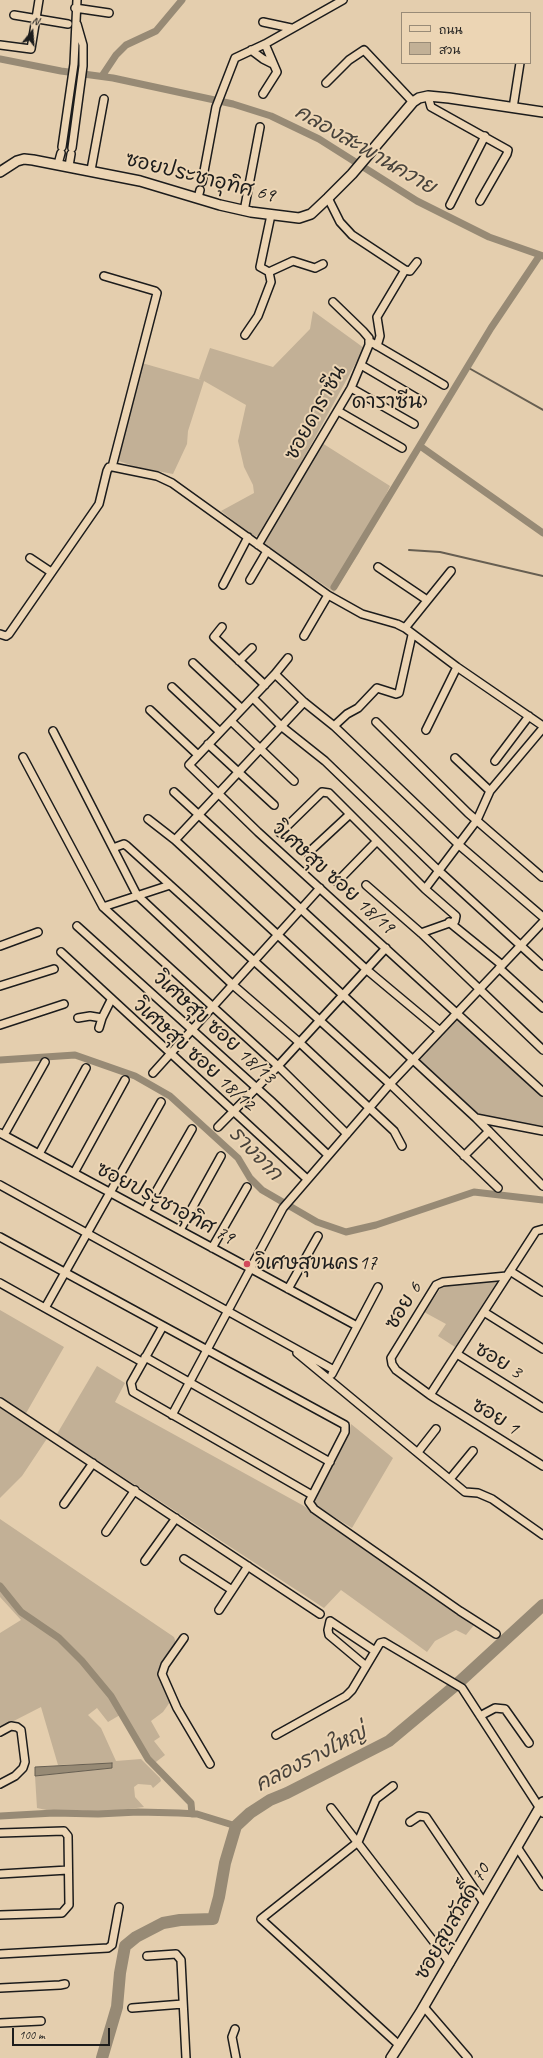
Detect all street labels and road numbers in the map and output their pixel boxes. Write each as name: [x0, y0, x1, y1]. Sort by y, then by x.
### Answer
street label: ซอยประชาอุทิศ 69: [123, 148, 277, 208]
street label: ซอยดาราซีน: [280, 362, 352, 464]
street label: วิเศษสุข ซอย 18/19: [267, 817, 399, 939]
street label: วิเศษสุข ซอย 18/13: [148, 967, 280, 1089]
street label: วิเศษสุข ซอย 18/12: [128, 994, 260, 1116]
street label: ซอยประชาอุทิศ 79: [92, 1158, 238, 1250]
street label: ซอย 6: [380, 1278, 428, 1334]
street label: ซอย 3: [470, 1337, 526, 1385]
street label: ซอย 1: [467, 1393, 523, 1441]
street label: ซอยสุขสวัสดิ์ 70: [410, 1860, 496, 1984]

